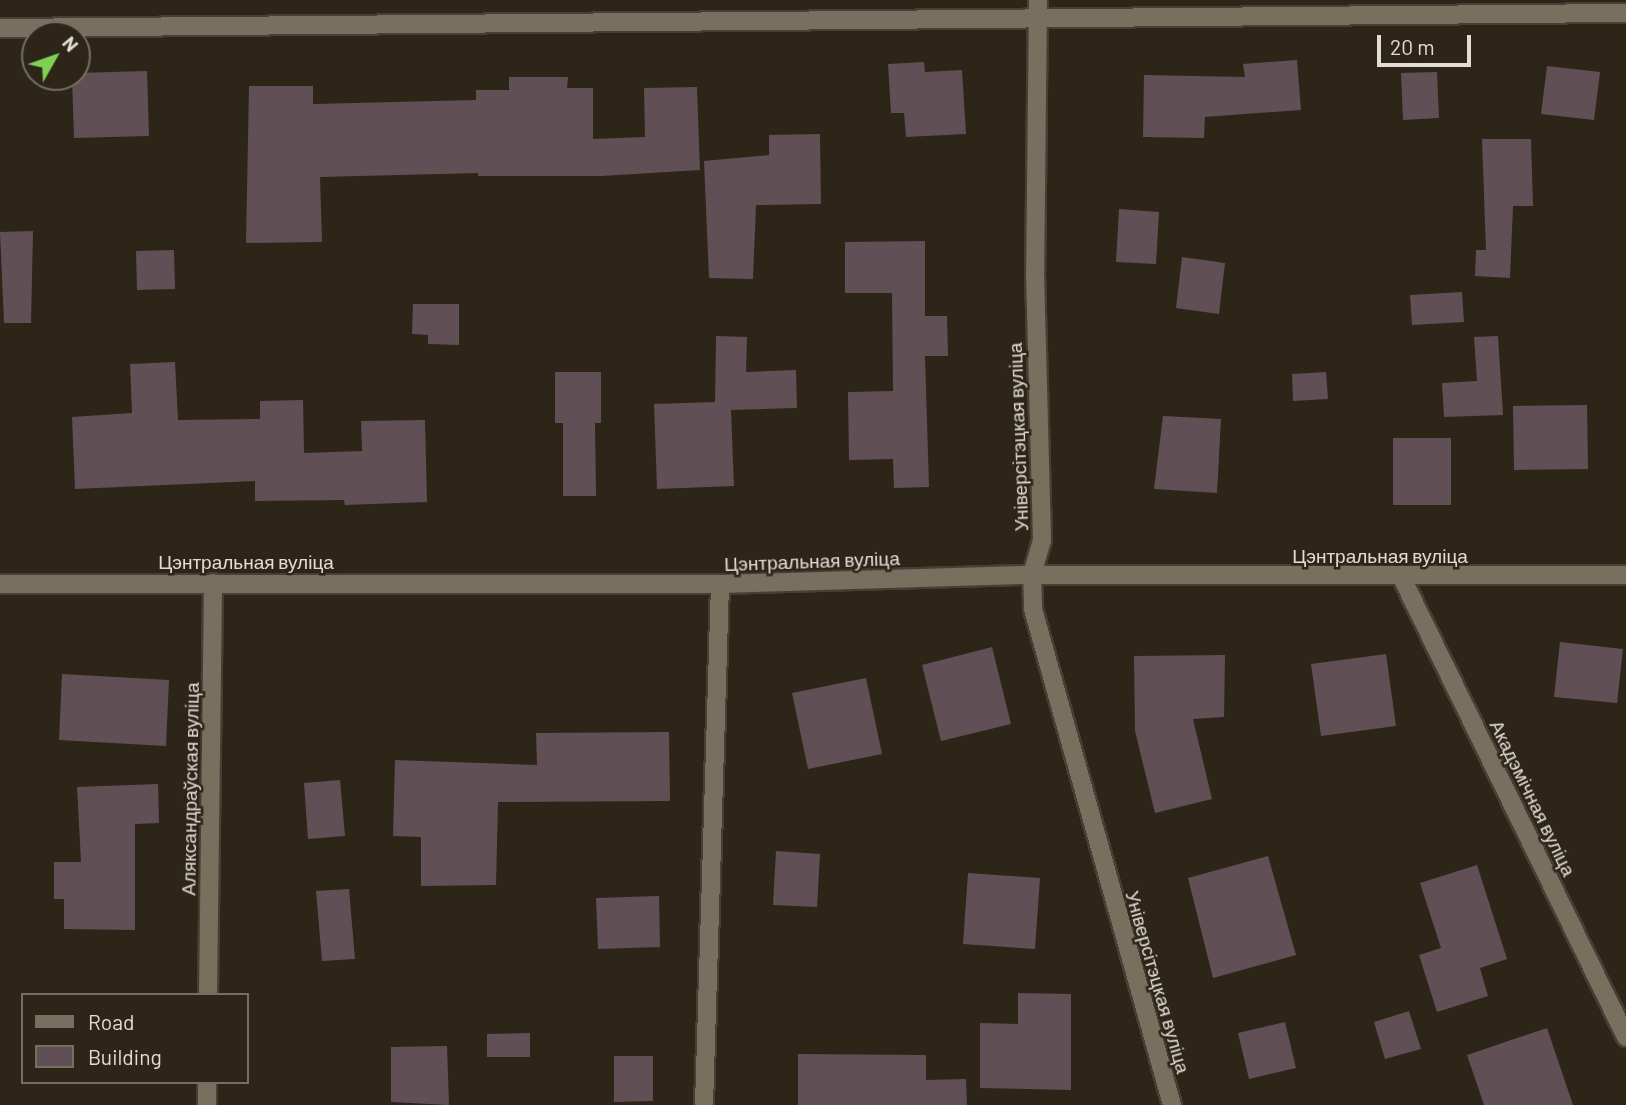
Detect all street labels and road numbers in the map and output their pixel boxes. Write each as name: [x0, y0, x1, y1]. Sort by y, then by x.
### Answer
street label: Універсітэцкая вуліца: [1003, 342, 1033, 532]
street label: Цэнтральная вуліца: [1292, 545, 1468, 567]
street label: Цэнтральная вуліца: [724, 547, 900, 575]
street label: Цэнтральная вуліца: [158, 551, 334, 573]
street label: Аляксандраўская вуліца: [177, 682, 203, 896]
street label: Акадэмічная вуліца: [1485, 716, 1581, 880]
street label: Універсітэцкая вуліца: [1121, 888, 1195, 1076]

